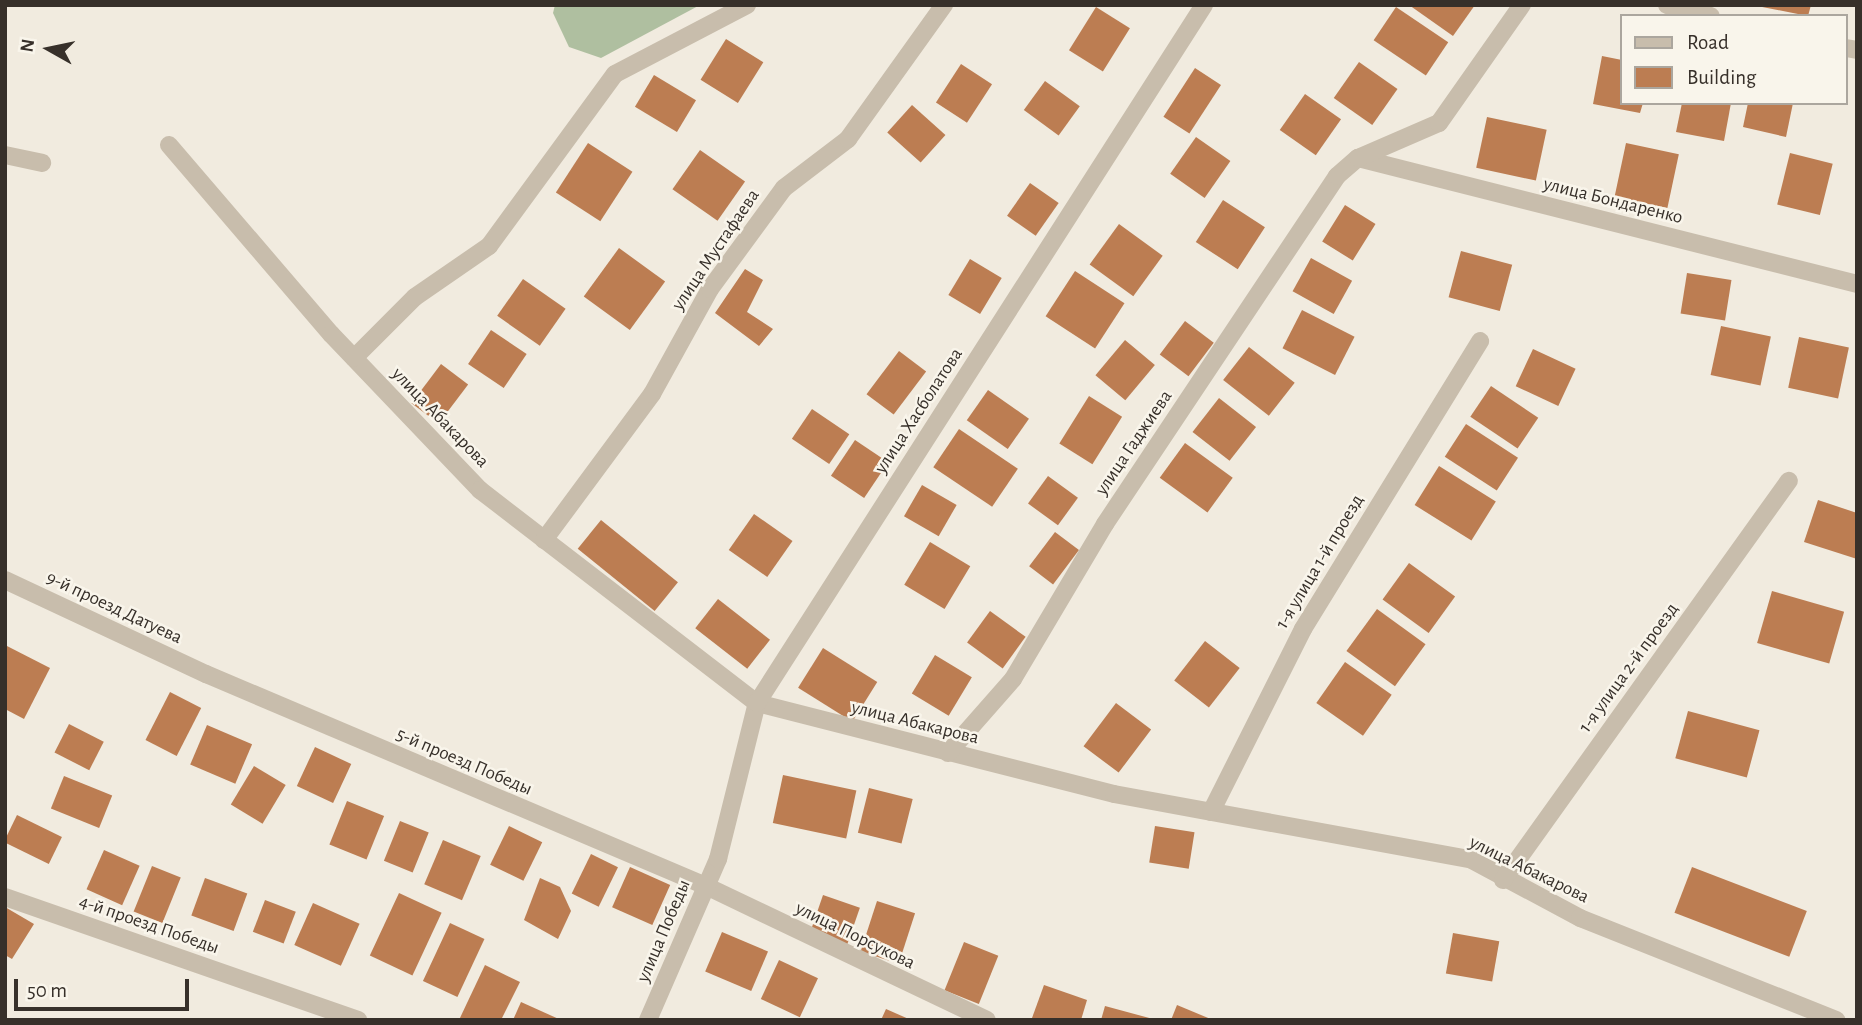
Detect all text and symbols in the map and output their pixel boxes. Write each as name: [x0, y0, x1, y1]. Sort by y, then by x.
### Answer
north arrow: [14, 14, 84, 84]
legend: [1620, 14, 1848, 105]
text: Road: [1687, 32, 1729, 53]
text: N: [17, 38, 38, 54]
text: Building: [1687, 67, 1756, 88]
street label: улица Бондаренко: [1541, 173, 1685, 229]
street label: улица Мустафаева: [667, 185, 765, 315]
street label: улица Хасболатова: [870, 344, 968, 478]
street label: улица Абакарова: [386, 363, 494, 473]
street label: улица Гаджиева: [1091, 386, 1177, 500]
street label: 1-я улица 1-й проезд: [1271, 491, 1369, 633]
street label: 9-й проезд Датуева: [42, 567, 186, 649]
street label: 1-я улица 2-й проезд: [1574, 599, 1684, 737]
street label: улица Абакарова: [849, 696, 981, 750]
street label: 5-й проезд Победы: [393, 723, 535, 801]
street label: улица Абакарова: [1465, 831, 1593, 909]
street label: улица Победы: [632, 876, 696, 986]
street label: 4-й проезд Победы: [76, 890, 222, 960]
street label: улица Порсукова: [792, 897, 918, 975]
scale bar: [18, 965, 192, 1009]
text: 50 m: [27, 980, 67, 1001]

